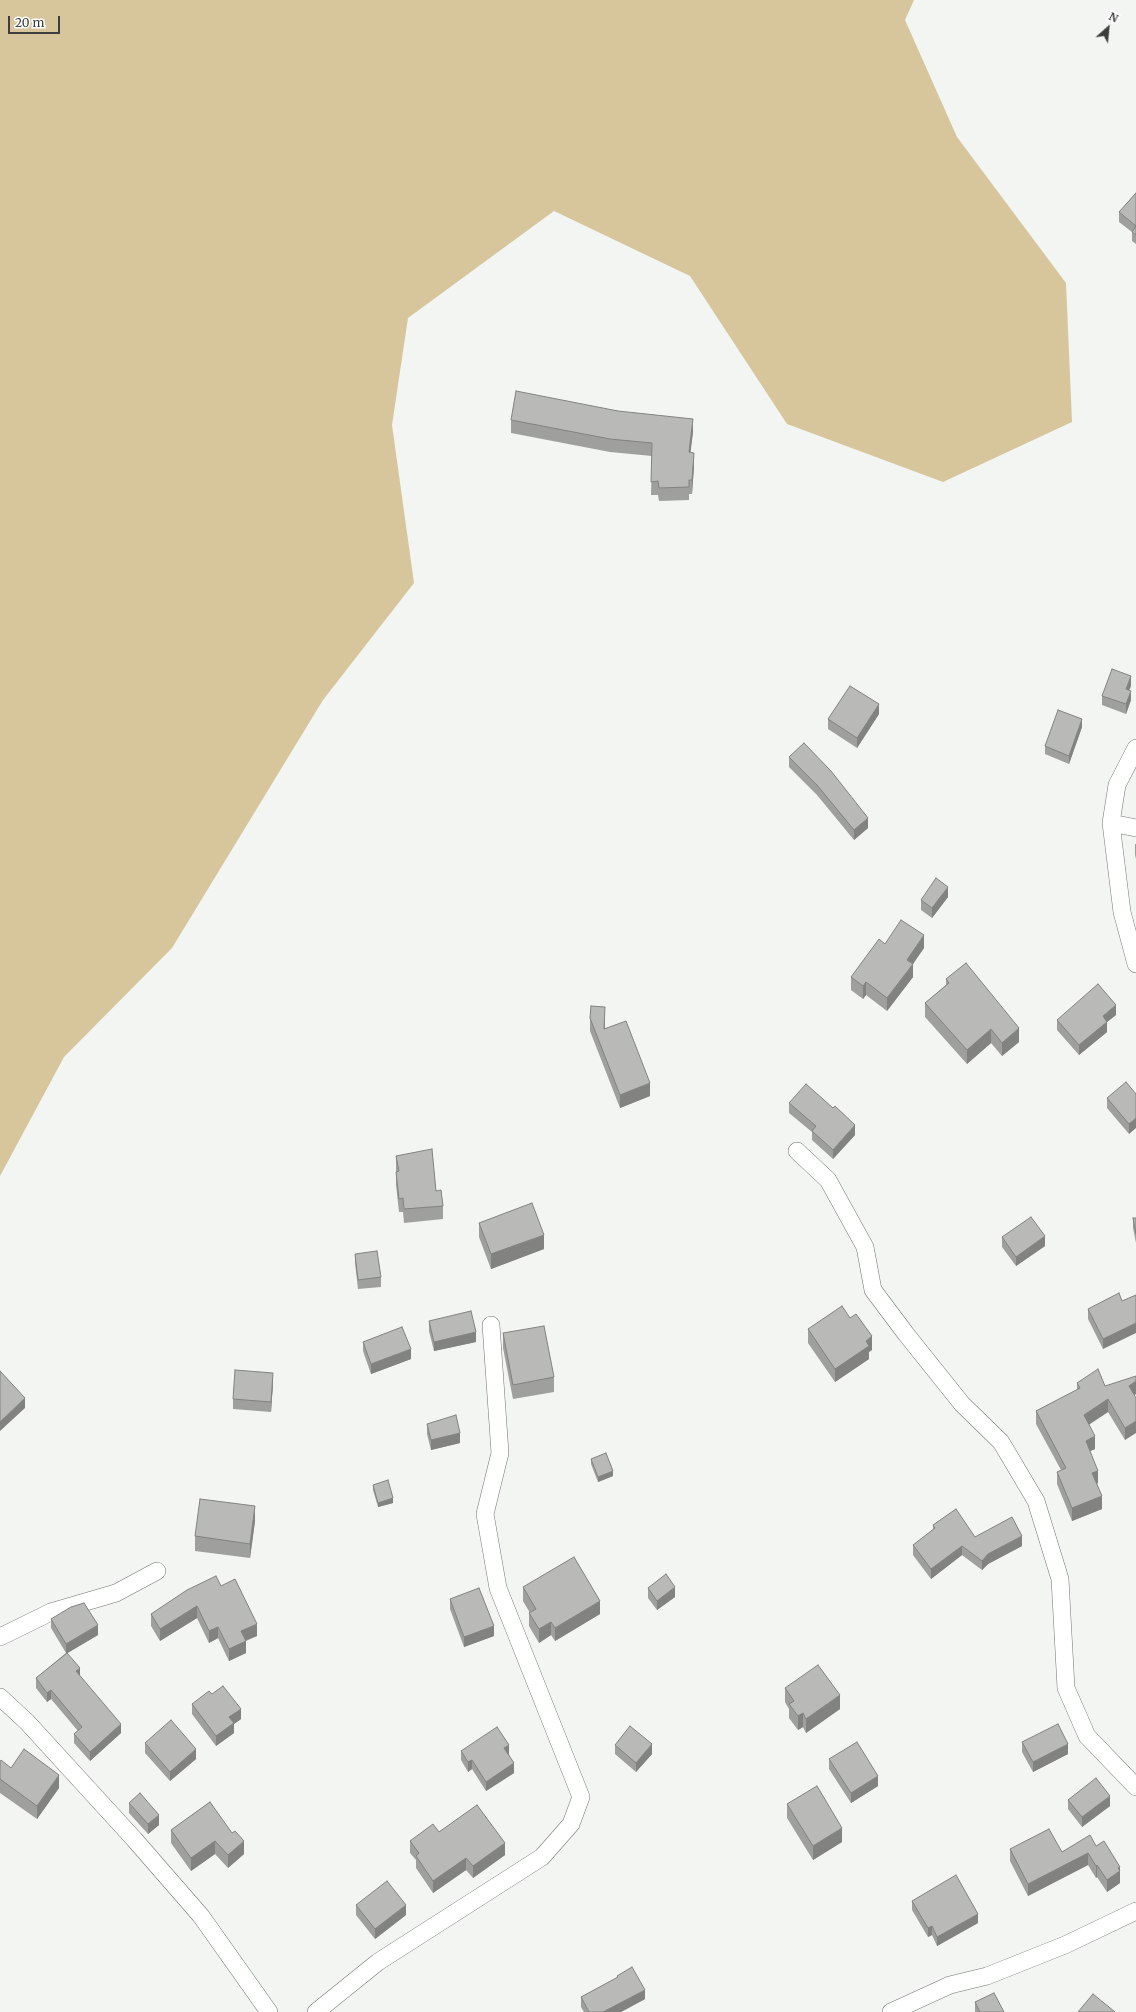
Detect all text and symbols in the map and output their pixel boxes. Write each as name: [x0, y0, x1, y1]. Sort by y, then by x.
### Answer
scale bar: [10, 8, 62, 34]
north arrow: [1088, 8, 1128, 48]
text: N: [1106, 9, 1120, 26]
text: 20 m: [15, 15, 44, 30]

